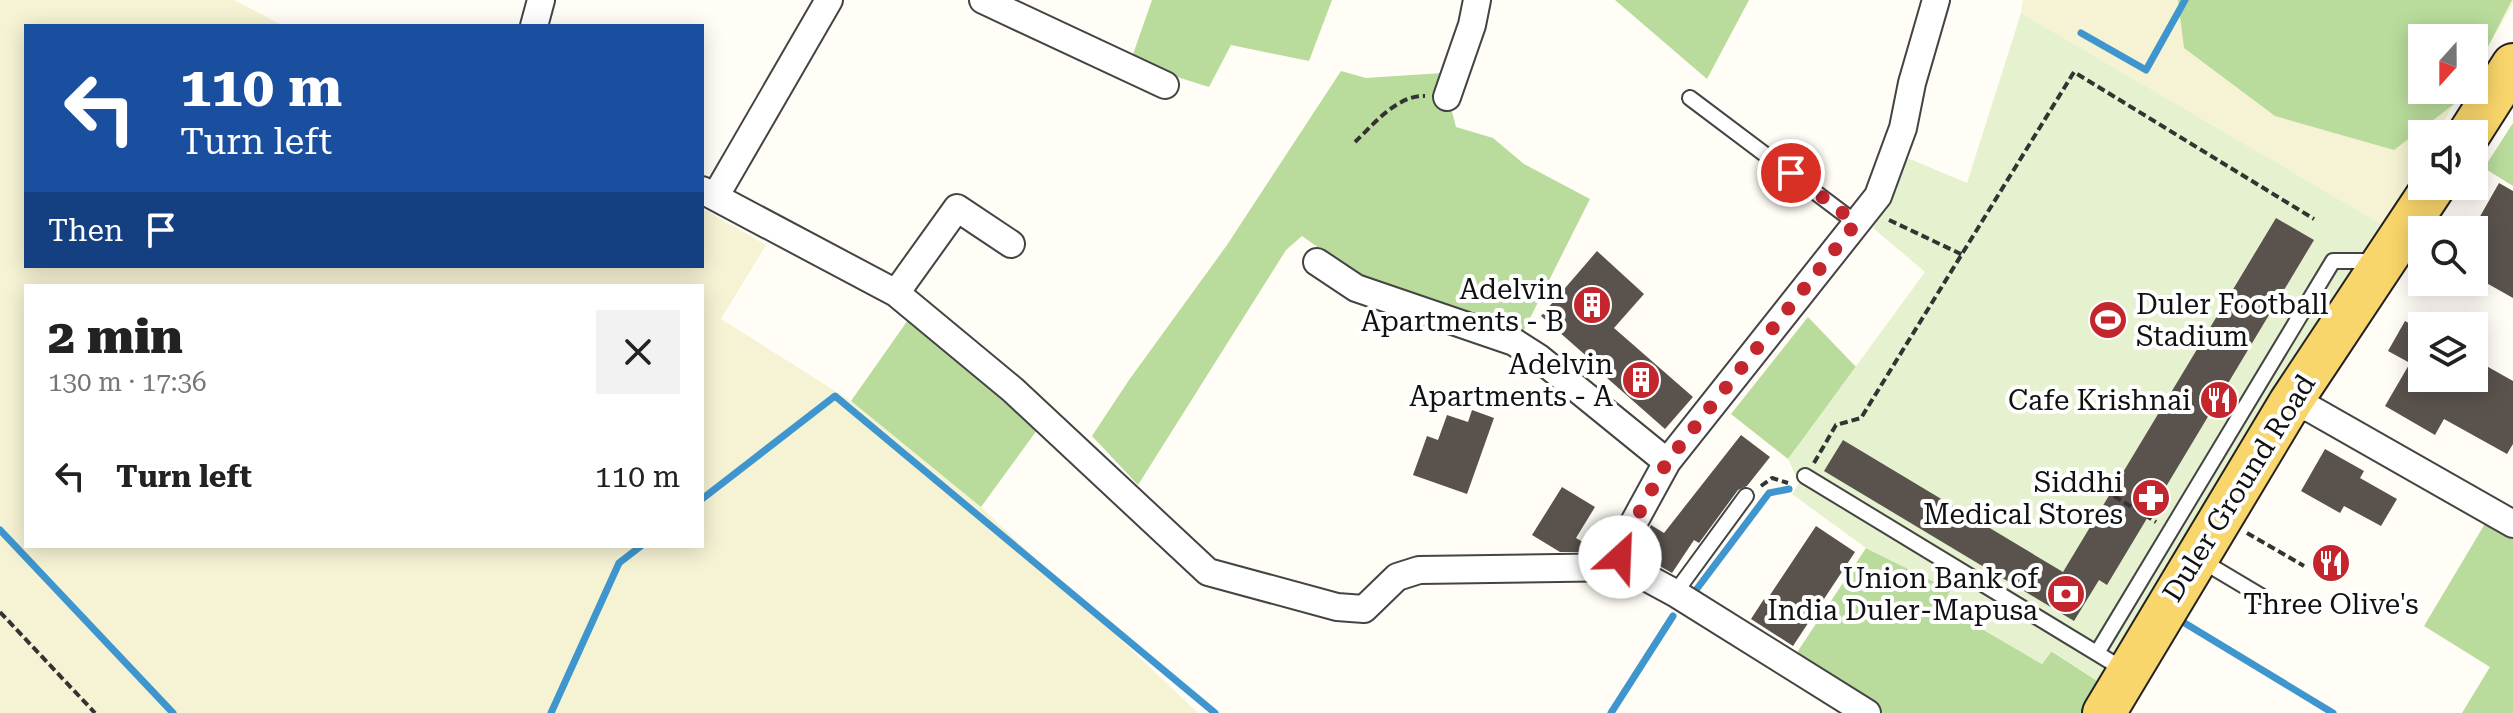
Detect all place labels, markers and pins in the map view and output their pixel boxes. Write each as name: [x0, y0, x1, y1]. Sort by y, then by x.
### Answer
pin: [1757, 139, 1825, 207]
place label: Adelvin Apartments - B: [1361, 273, 1564, 338]
building icon: Adelvin Apartments - B: [1571, 284, 1613, 326]
place label: Duler Football Stadium: [2136, 288, 2329, 353]
sports icon: Duler Football Stadium: [2087, 299, 2129, 341]
place label: Adelvin Apartments - A: [1409, 348, 1613, 413]
building icon: Adelvin Apartments - A: [1620, 359, 1662, 401]
restaurant icon: Cafe Krishnai: [2198, 379, 2240, 421]
place label: Cafe Krishnai: [2008, 384, 2191, 417]
place label: Siddhi Medical Stores: [1923, 466, 2123, 531]
pharmacy icon: Siddhi Medical Stores: [2130, 477, 2172, 519]
restaurant icon: Three Olive's: [2310, 542, 2352, 584]
place label: Union Bank of India Duler-Mapusa: [1767, 562, 2039, 627]
bank icon: Union Bank of India Duler-Mapusa: [2045, 573, 2087, 615]
place label: Three Olive's: [2243, 588, 2419, 621]

